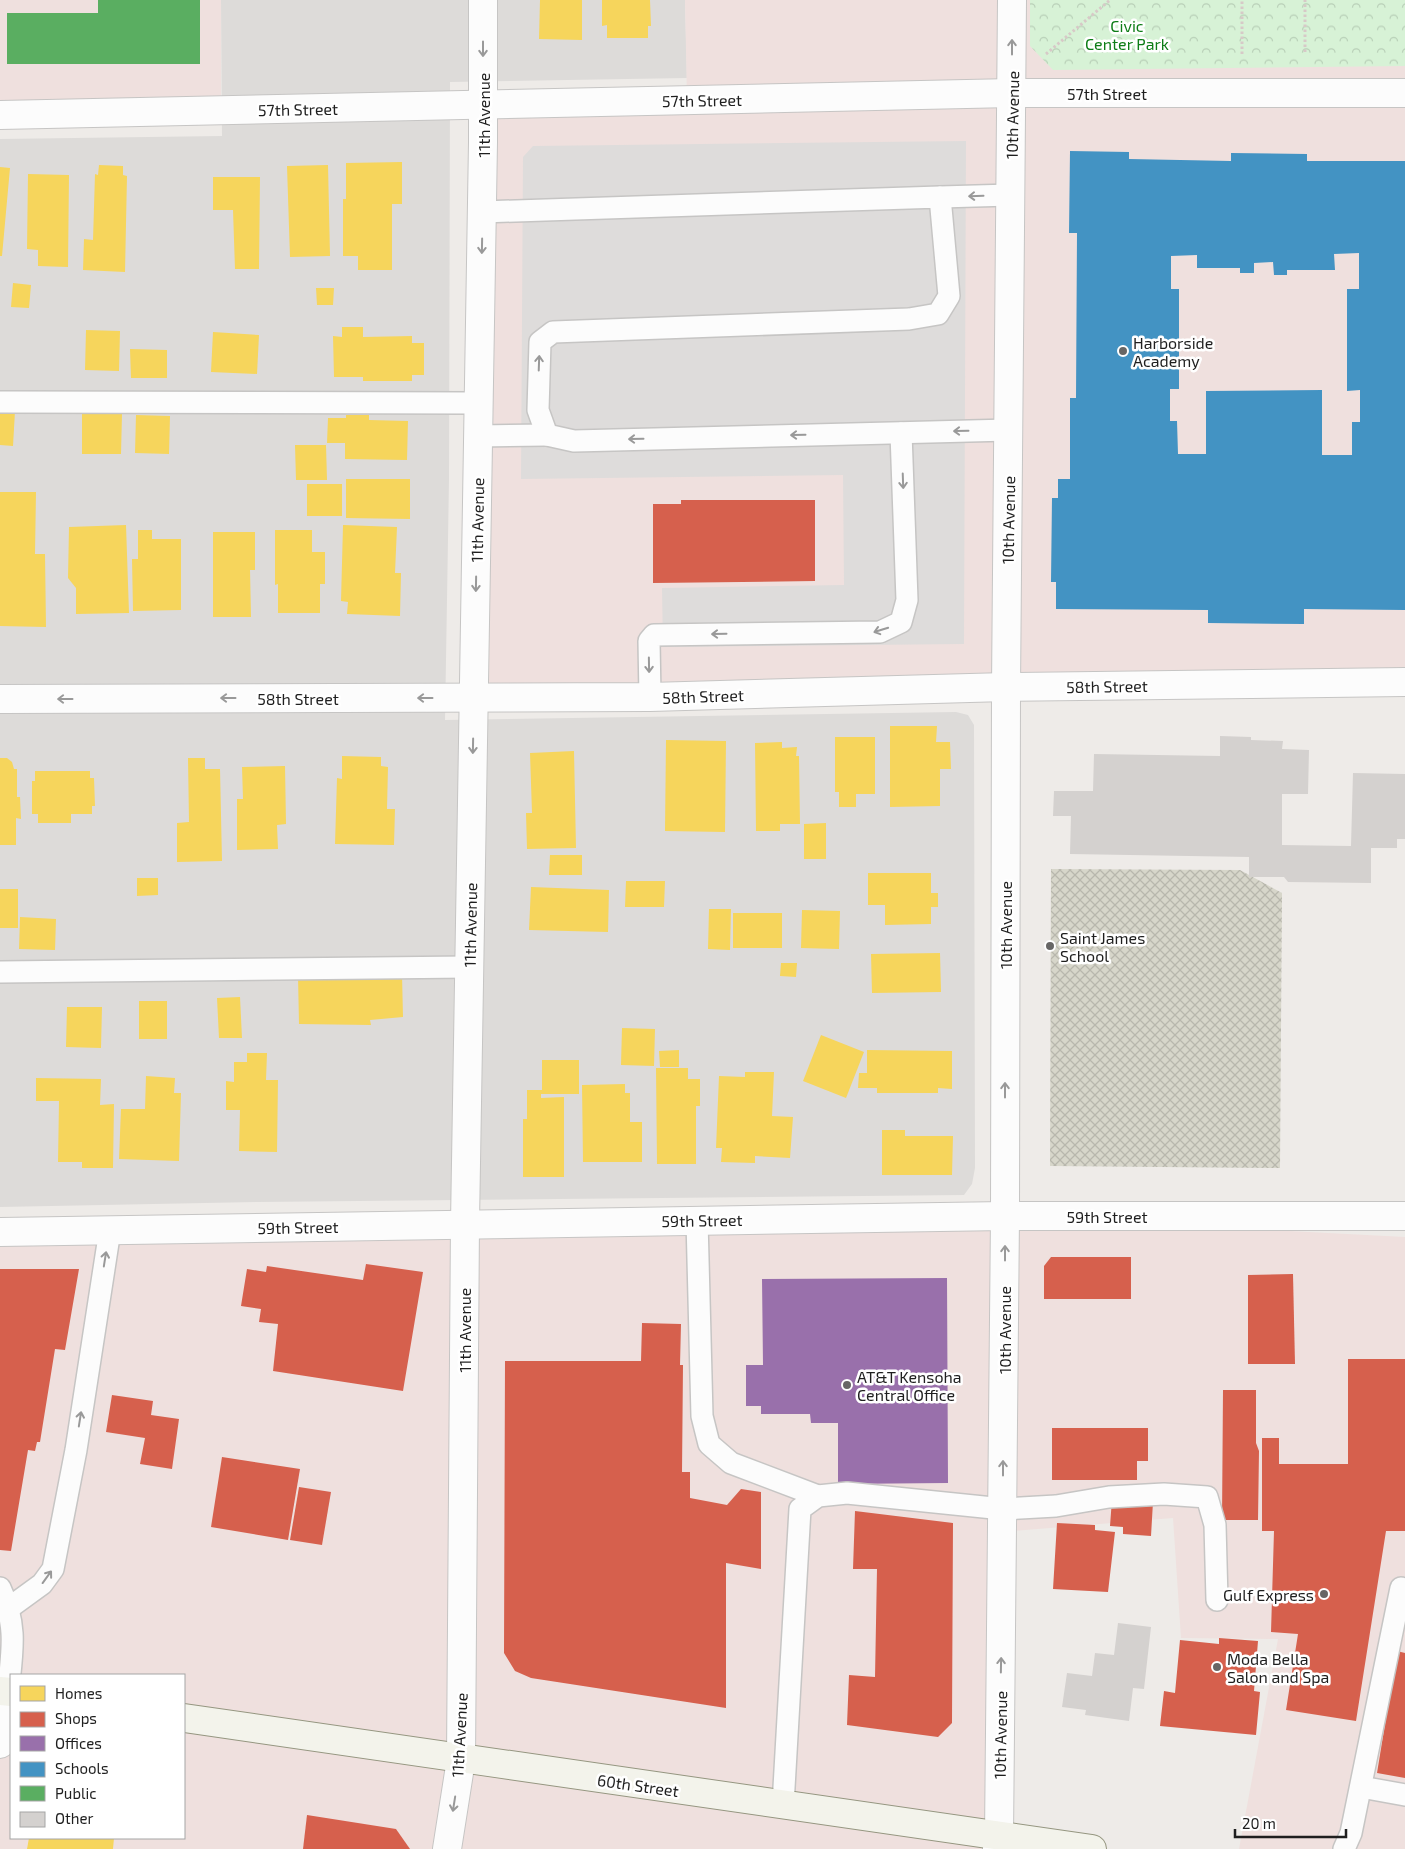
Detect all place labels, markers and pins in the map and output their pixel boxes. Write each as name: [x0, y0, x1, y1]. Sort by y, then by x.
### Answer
place label: Harborside Academy: [1133, 333, 1213, 370]
marker: Harborside Academy: [1117, 345, 1129, 357]
place label: Saint James School: [1060, 928, 1145, 965]
marker: Saint James School: [1044, 940, 1056, 952]
place label: AT&T Kensoha Central Office: [857, 1367, 962, 1404]
marker: AT&T Kensoha Central Office: [841, 1379, 853, 1391]
place label: Gulf Express: [1223, 1585, 1314, 1604]
marker: Gulf Express: [1318, 1588, 1330, 1600]
place label: Moda Bella Salon and Spa: [1227, 1649, 1329, 1686]
marker: Moda Bella Salon and Spa: [1211, 1661, 1223, 1673]

